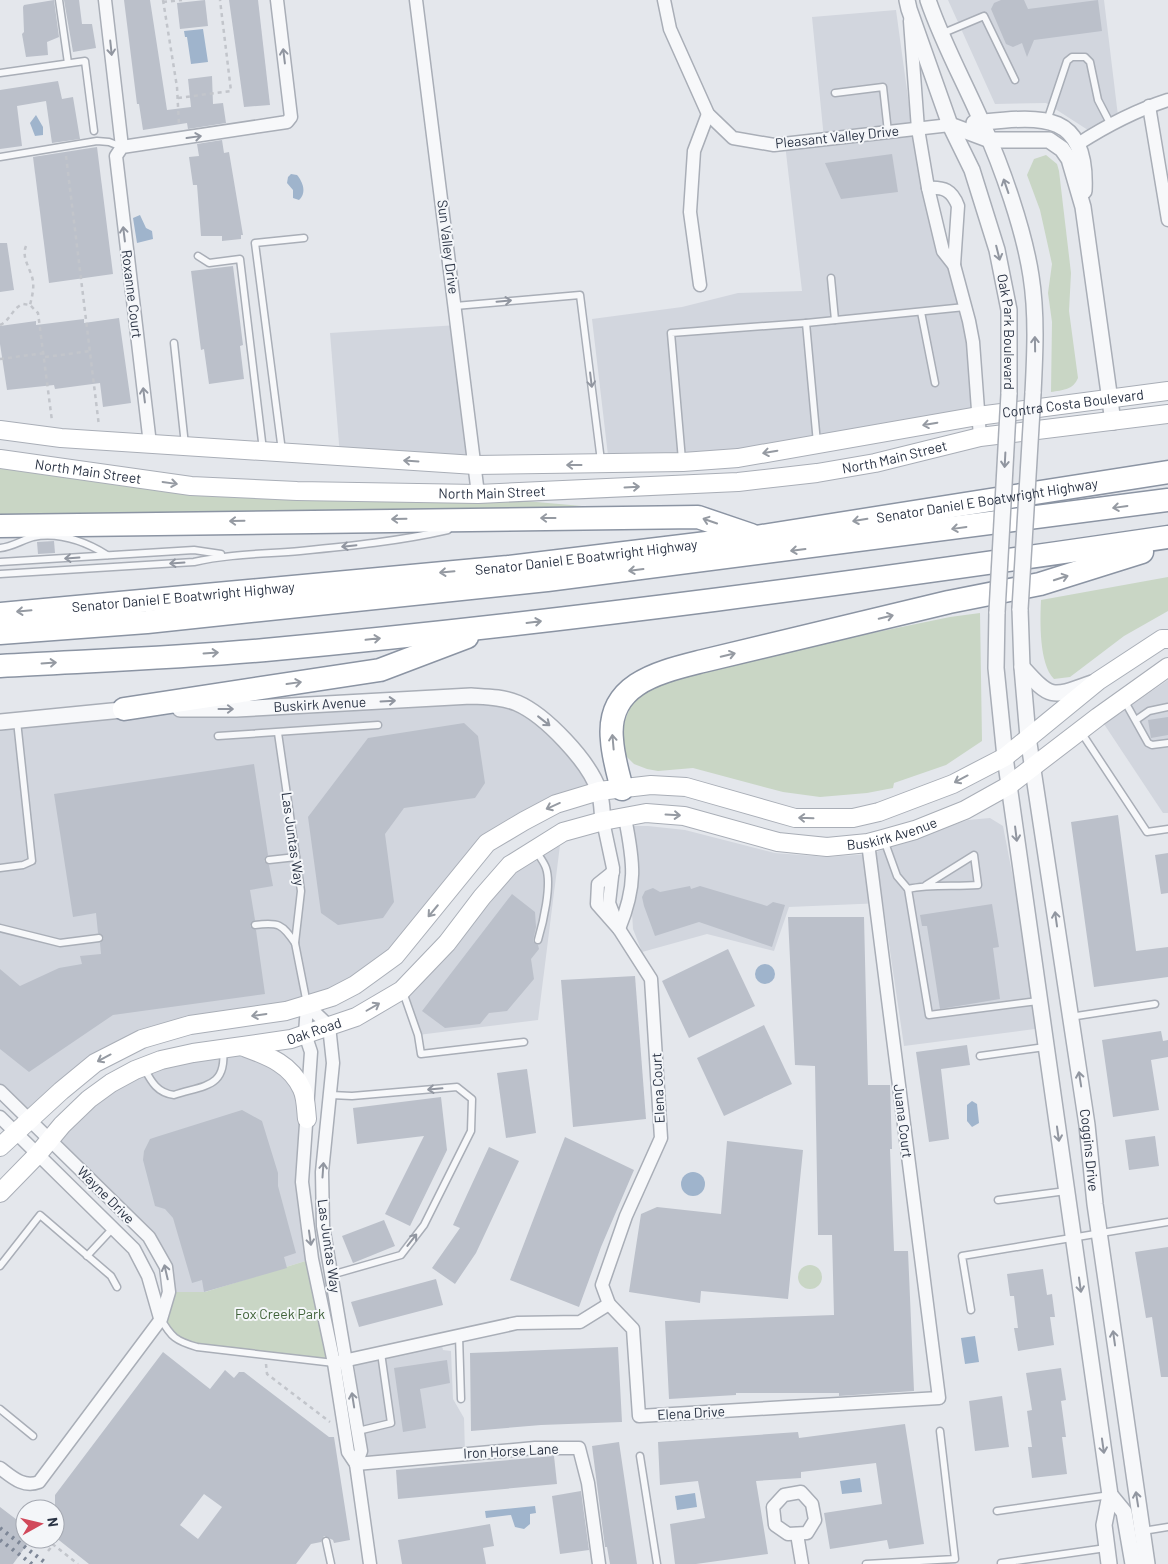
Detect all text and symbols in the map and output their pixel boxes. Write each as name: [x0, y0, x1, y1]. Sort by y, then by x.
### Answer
one-way arrow: [106, 40, 116, 56]
one-way arrow: [279, 49, 289, 65]
street label: Pleasant Valley Drive: [774, 122, 900, 151]
one-way arrow: [185, 132, 201, 142]
one-way arrow: [1000, 178, 1010, 194]
street label: Sun Valley Drive: [434, 199, 463, 295]
one-way arrow: [119, 226, 129, 242]
one-way arrow: [994, 244, 1003, 260]
street label: Roxanne Court: [119, 249, 146, 339]
street label: Oak Park Boulevard: [994, 272, 1018, 390]
one-way arrow: [495, 297, 511, 306]
one-way arrow: [1030, 337, 1040, 353]
one-way arrow: [586, 371, 596, 387]
street label: Contra Costa Boulevard: [1001, 385, 1145, 421]
one-way arrow: [139, 388, 149, 404]
one-way arrow: [923, 420, 939, 430]
street label: North Main Street: [841, 436, 949, 477]
one-way arrow: [763, 448, 779, 458]
one-way arrow: [1000, 452, 1009, 468]
street label: North Main Street: [34, 455, 142, 487]
one-way arrow: [403, 456, 419, 465]
one-way arrow: [566, 460, 582, 470]
street label: Senator Daniel E Boatwright Highway: [875, 474, 1100, 526]
one-way arrow: [161, 478, 177, 488]
street label: North Main Street: [438, 482, 546, 502]
one-way arrow: [623, 483, 639, 492]
one-way arrow: [1112, 502, 1128, 512]
one-way arrow: [541, 513, 557, 523]
one-way arrow: [392, 514, 408, 524]
one-way arrow: [853, 515, 869, 525]
one-way arrow: [229, 516, 246, 526]
one-way arrow: [703, 516, 718, 525]
one-way arrow: [951, 524, 967, 534]
street label: Senator Daniel E Boatwright Highway: [474, 535, 699, 578]
one-way arrow: [342, 541, 358, 551]
one-way arrow: [790, 545, 806, 555]
one-way arrow: [64, 553, 80, 562]
one-way arrow: [169, 558, 185, 568]
one-way arrow: [629, 565, 645, 575]
one-way arrow: [439, 567, 455, 577]
one-way arrow: [1053, 572, 1069, 582]
street label: Senator Daniel E Boatwright Highway: [71, 578, 296, 615]
one-way arrow: [16, 607, 32, 616]
one-way arrow: [877, 612, 893, 621]
one-way arrow: [526, 617, 542, 627]
one-way arrow: [364, 634, 380, 644]
one-way arrow: [203, 649, 219, 658]
one-way arrow: [719, 650, 735, 659]
one-way arrow: [40, 659, 56, 668]
one-way arrow: [285, 678, 301, 688]
street label: Buskirk Avenue: [273, 693, 367, 715]
one-way arrow: [380, 696, 396, 705]
one-way arrow: [217, 704, 233, 714]
one-way arrow: [537, 716, 550, 727]
one-way arrow: [608, 734, 617, 750]
one-way arrow: [954, 774, 969, 784]
street label: Las Juntas Way: [278, 791, 309, 888]
one-way arrow: [546, 802, 561, 812]
one-way arrow: [665, 811, 681, 820]
one-way arrow: [798, 813, 814, 823]
street label: Buskirk Avenue: [846, 813, 939, 853]
one-way arrow: [1011, 826, 1021, 842]
one-way arrow: [428, 905, 439, 918]
one-way arrow: [1050, 911, 1060, 927]
one-way arrow: [366, 1002, 381, 1012]
one-way arrow: [252, 1010, 268, 1020]
street label: Oak Road: [284, 1014, 343, 1048]
street label: Elena Court: [647, 1052, 668, 1124]
one-way arrow: [97, 1053, 112, 1063]
one-way arrow: [1075, 1072, 1085, 1088]
street label: Juana Court: [891, 1083, 916, 1159]
one-way arrow: [427, 1084, 443, 1094]
street label: Coggins Drive: [1077, 1108, 1103, 1192]
one-way arrow: [1053, 1126, 1063, 1142]
street label: Wayne Drive: [74, 1162, 139, 1227]
one-way arrow: [318, 1162, 327, 1178]
street label: Las Juntas Way: [314, 1198, 345, 1295]
one-way arrow: [305, 1230, 315, 1246]
one-way arrow: [407, 1234, 418, 1247]
one-way arrow: [161, 1264, 170, 1280]
one-way arrow: [1075, 1276, 1085, 1292]
park label: Fox Creek Park: [235, 1305, 325, 1322]
one-way arrow: [1108, 1330, 1118, 1346]
one-way arrow: [348, 1392, 358, 1408]
street label: Elena Drive: [657, 1402, 725, 1423]
one-way arrow: [1098, 1437, 1108, 1453]
street label: Iron Horse Lane: [463, 1440, 559, 1461]
one-way arrow: [1132, 1491, 1142, 1507]
north arrow: [15, 1499, 65, 1549]
text: N: [44, 1516, 62, 1528]

